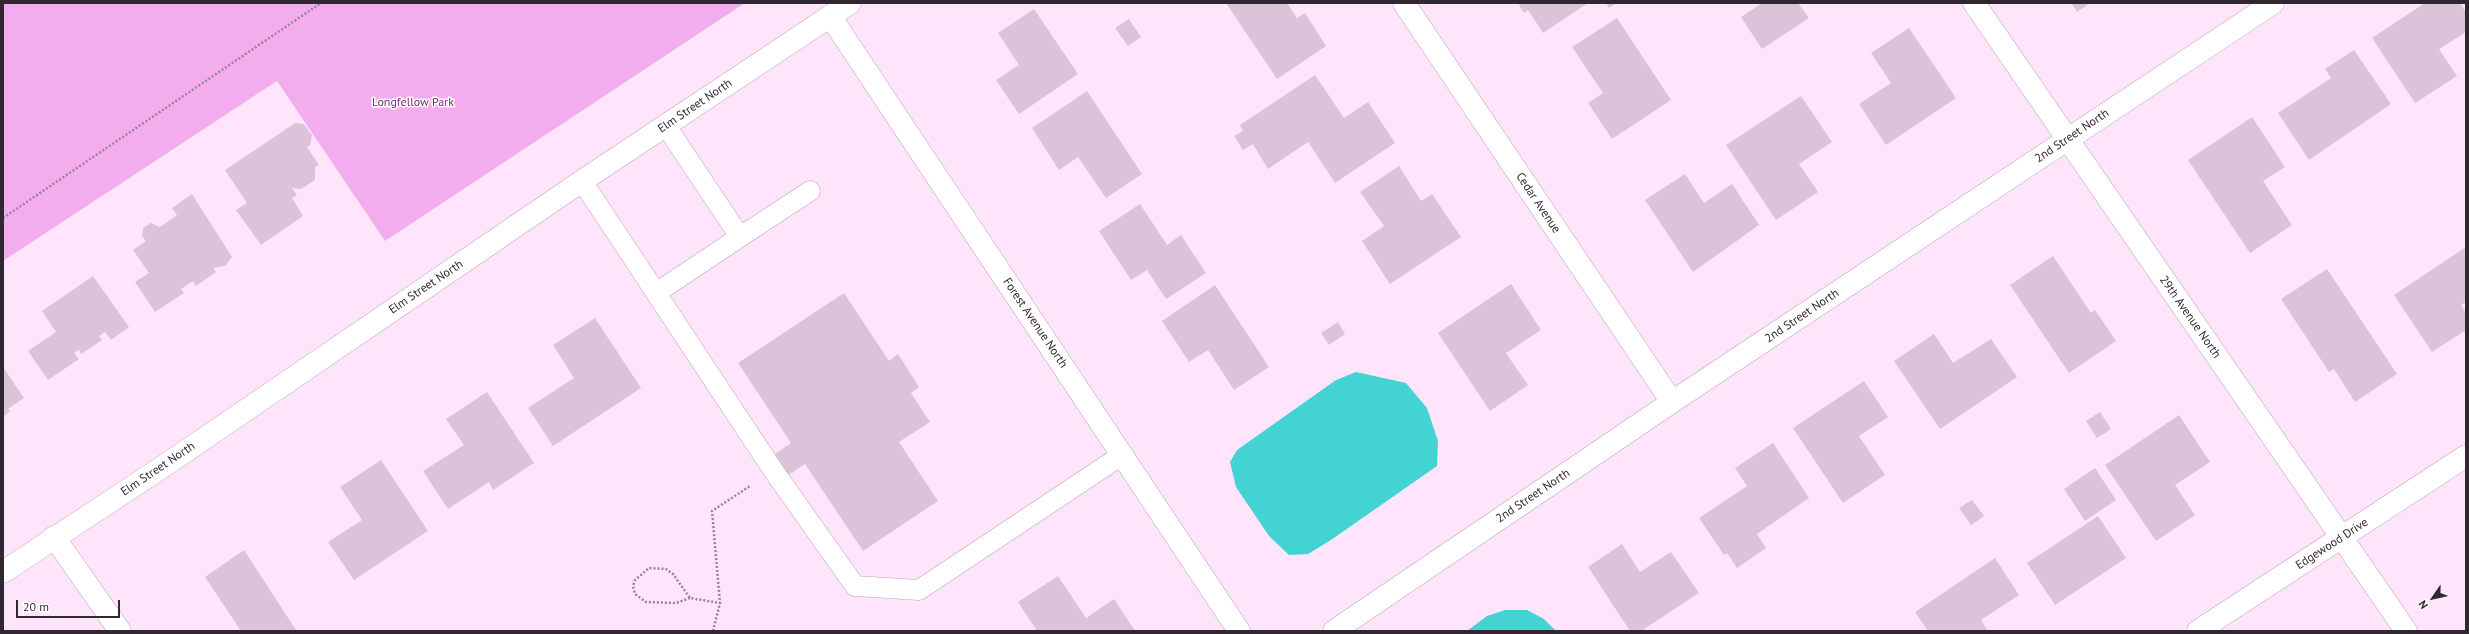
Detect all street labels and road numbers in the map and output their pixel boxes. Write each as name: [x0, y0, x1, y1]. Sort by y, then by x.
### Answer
street label: Elm Street North: [655, 76, 735, 136]
street label: 2nd Street North: [2032, 106, 2112, 166]
street label: Cedar Avenue: [1513, 170, 1563, 236]
street label: Elm Street North: [386, 257, 466, 317]
street label: 29th Avenue North: [2156, 273, 2224, 361]
street label: Forest Avenue North: [1000, 275, 1070, 371]
street label: 2nd Street North: [1762, 286, 1842, 346]
street label: Elm Street North: [118, 439, 198, 499]
street label: 2nd Street North: [1493, 466, 1573, 526]
street label: Edgewood Drive: [2293, 515, 2371, 573]

